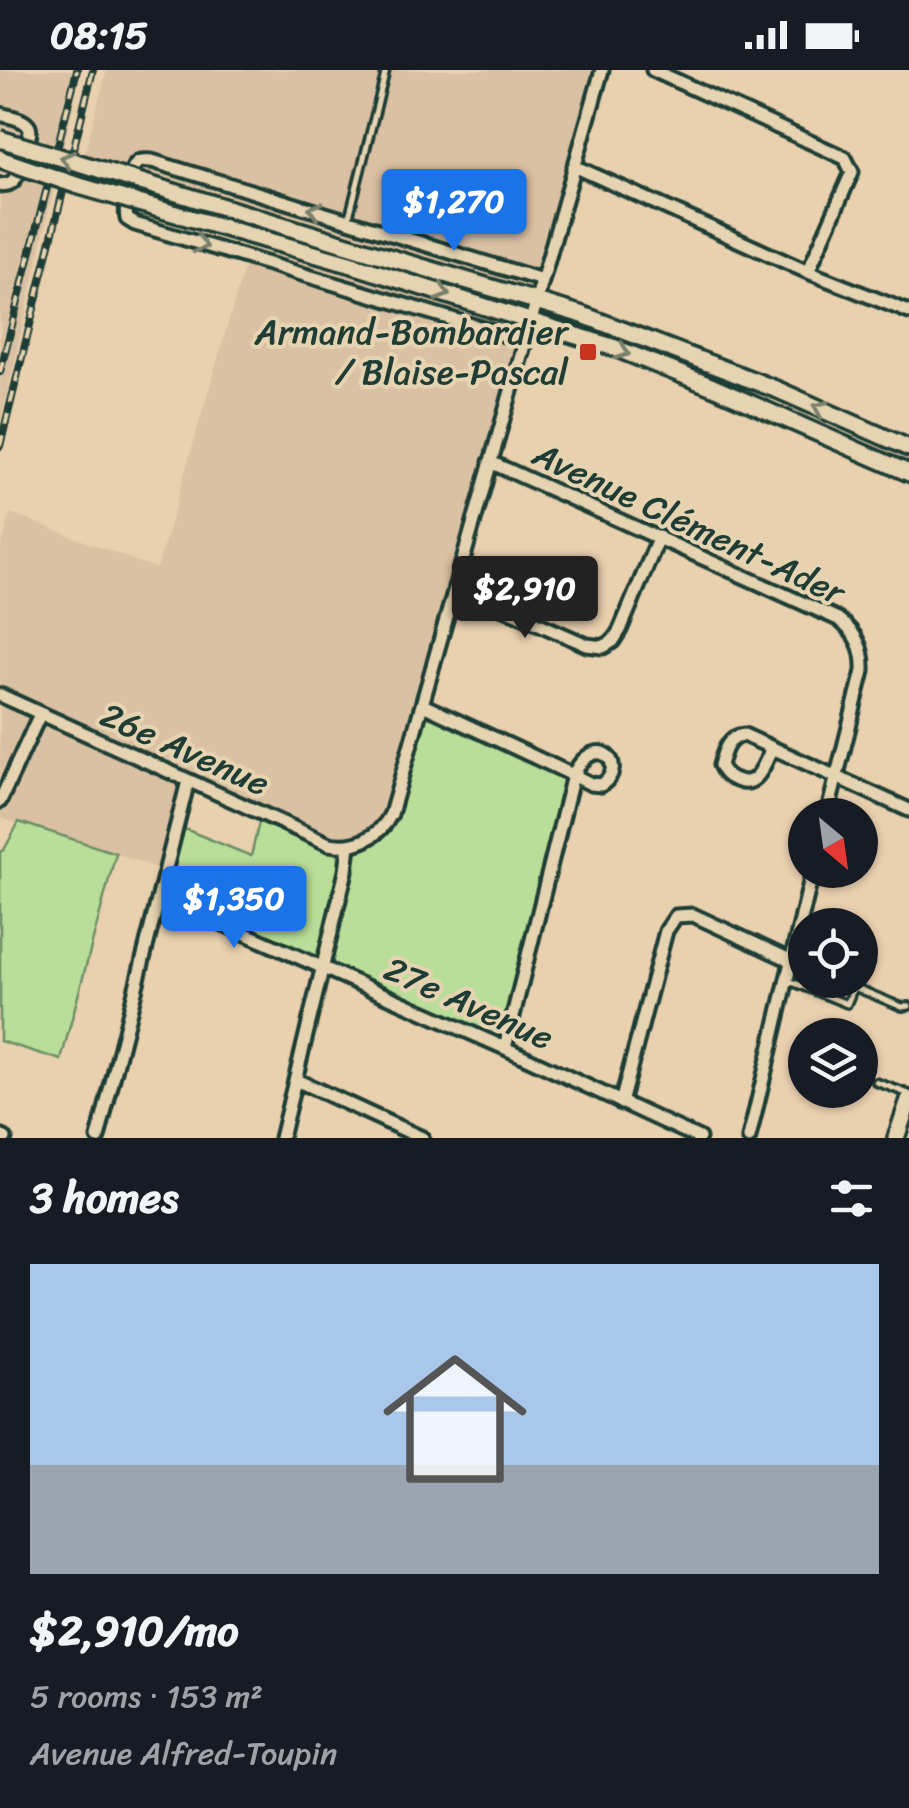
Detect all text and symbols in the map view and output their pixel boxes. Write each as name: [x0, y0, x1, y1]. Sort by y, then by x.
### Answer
text: 08:15: [50, 2, 148, 69]
one-way arrow: [59, 150, 76, 171]
pin: $1,270: [373, 169, 535, 254]
text: $1,270: [404, 173, 504, 230]
one-way arrow: [307, 201, 324, 222]
one-way arrow: [192, 233, 209, 254]
one-way arrow: [434, 282, 451, 302]
place label: Armand-Bombardier / Blaise-Pascal: [254, 301, 570, 403]
one-way arrow: [613, 340, 631, 360]
marker: Armand-Bombardier / Blaise-Pascal: [577, 341, 599, 363]
one-way arrow: [812, 400, 830, 420]
street label: Avenue Clément-Ader: [522, 423, 858, 624]
pin: $2,910: [444, 556, 606, 641]
text: $2,910: [474, 560, 576, 617]
street label: 26e Avenue: [90, 684, 280, 814]
north arrow: [788, 798, 878, 888]
map controls: [788, 798, 878, 1108]
pin: $1,350: [153, 866, 315, 951]
text: $1,350: [183, 870, 285, 927]
button: locate: [788, 908, 878, 998]
street label: 27e Avenue: [374, 938, 564, 1068]
button: layers: [788, 1018, 878, 1108]
text: 3 homes: [30, 1161, 178, 1235]
icon: filters: [824, 1171, 879, 1226]
icon: home: [365, 1329, 545, 1509]
text: $2,910/mo: [30, 1594, 239, 1668]
text: 5 rooms · 153 m²: [30, 1668, 263, 1725]
text: Avenue Alfred-Toupin: [30, 1725, 337, 1782]

